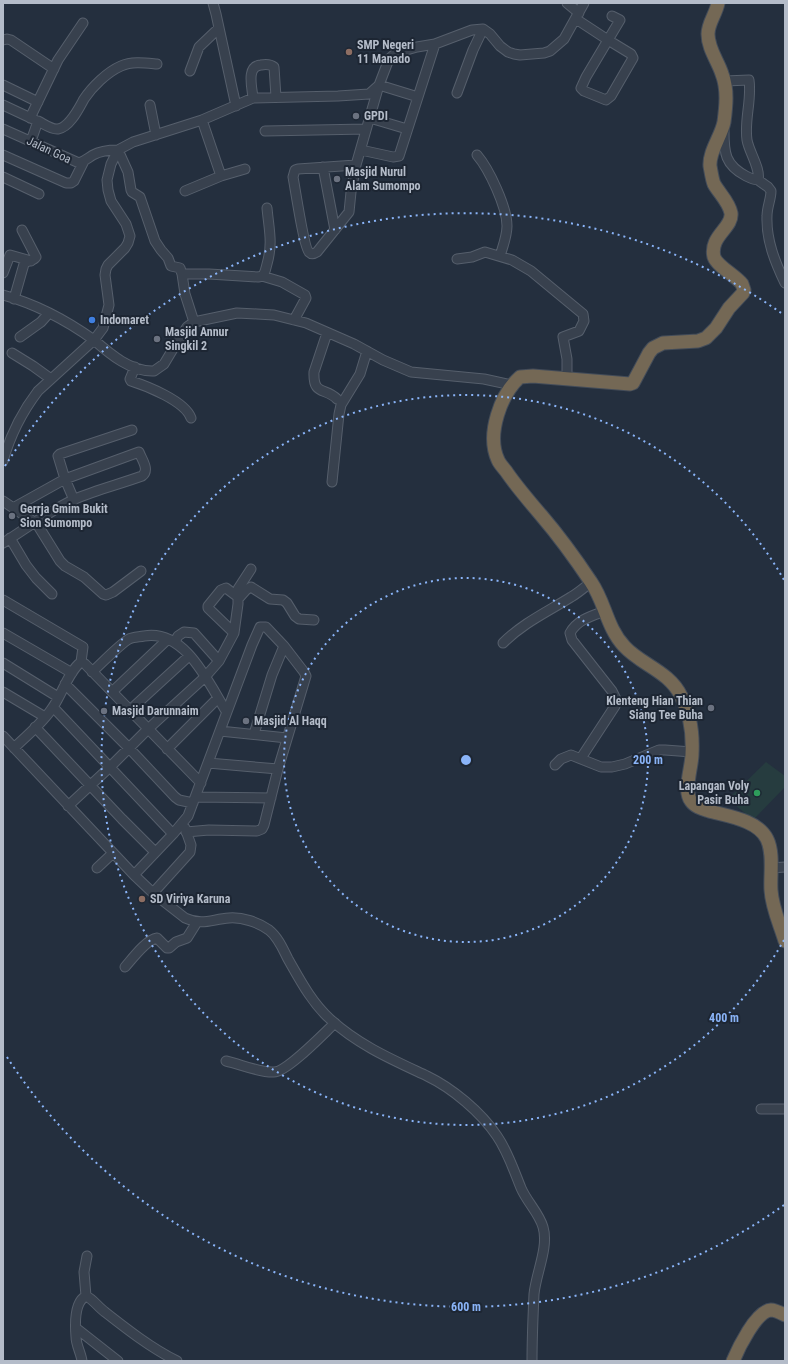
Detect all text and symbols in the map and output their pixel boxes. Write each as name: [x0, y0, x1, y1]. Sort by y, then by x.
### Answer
place label: SMP Negeri 11 Manado: [357, 38, 414, 66]
marker: SMP Negeri 11 Manado: [344, 47, 354, 57]
place label: GPDI: [364, 109, 388, 123]
marker: GPDI: [351, 111, 361, 121]
street label: Jalan Goa: [25, 134, 74, 166]
place label: Masjid Nurul Alam Sumompo: [345, 165, 421, 193]
marker: Masjid Nurul Alam Sumompo: [332, 174, 342, 184]
place label: Indomaret: [100, 313, 149, 327]
marker: Indomaret: [87, 315, 97, 325]
place label: Masjid Annur Singkil 2: [165, 325, 228, 353]
marker: Masjid Annur Singkil 2: [152, 334, 162, 344]
place label: Gerrja Gmim Bukit Sion Sumompo: [20, 502, 108, 530]
marker: Gerrja Gmim Bukit Sion Sumompo: [7, 511, 17, 521]
place label: Klenteng Hian Thian Siang Tee Buha: [606, 694, 703, 722]
marker: Klenteng Hian Thian Siang Tee Buha: [706, 703, 716, 713]
place label: Masjid Darunnaim: [112, 704, 199, 718]
marker: Masjid Darunnaim: [99, 706, 109, 716]
place label: Masjid Al Haqq: [254, 714, 327, 728]
marker: Masjid Al Haqq: [241, 716, 251, 726]
centre of rings: [459, 753, 473, 767]
text: 200 m: [633, 753, 663, 767]
place label: Lapangan Voly Pasir Buha: [679, 779, 750, 807]
marker: Lapangan Voly Pasir Buha: [752, 788, 762, 798]
place label: SD Viriya Karuna: [150, 892, 231, 906]
marker: SD Viriya Karuna: [137, 894, 147, 904]
text: 400 m: [709, 1011, 739, 1025]
text: 600 m: [451, 1300, 481, 1314]

